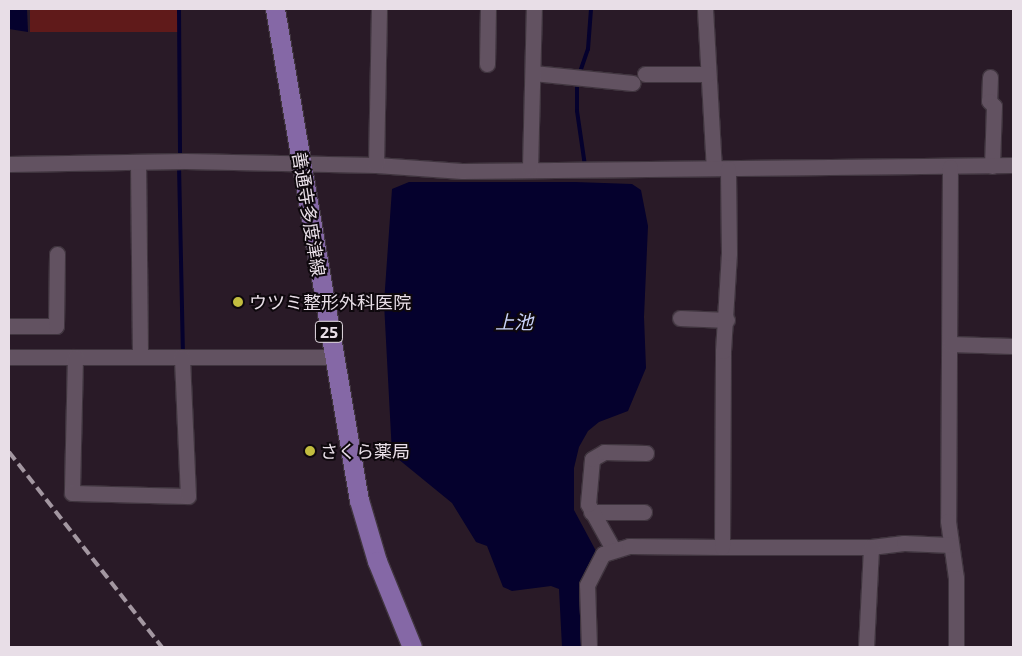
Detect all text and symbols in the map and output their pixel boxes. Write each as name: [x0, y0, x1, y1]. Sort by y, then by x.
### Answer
street label: 善通寺多度津線: [288, 150, 330, 278]
place label: ウツミ整形外科医院: [249, 291, 411, 313]
marker: ウツミ整形外科医院: [231, 295, 245, 309]
water label: 上池: [495, 311, 533, 333]
road number: 25: [314, 318, 344, 346]
place label: さくら薬局: [320, 440, 410, 462]
marker: さくら薬局: [304, 445, 316, 457]

